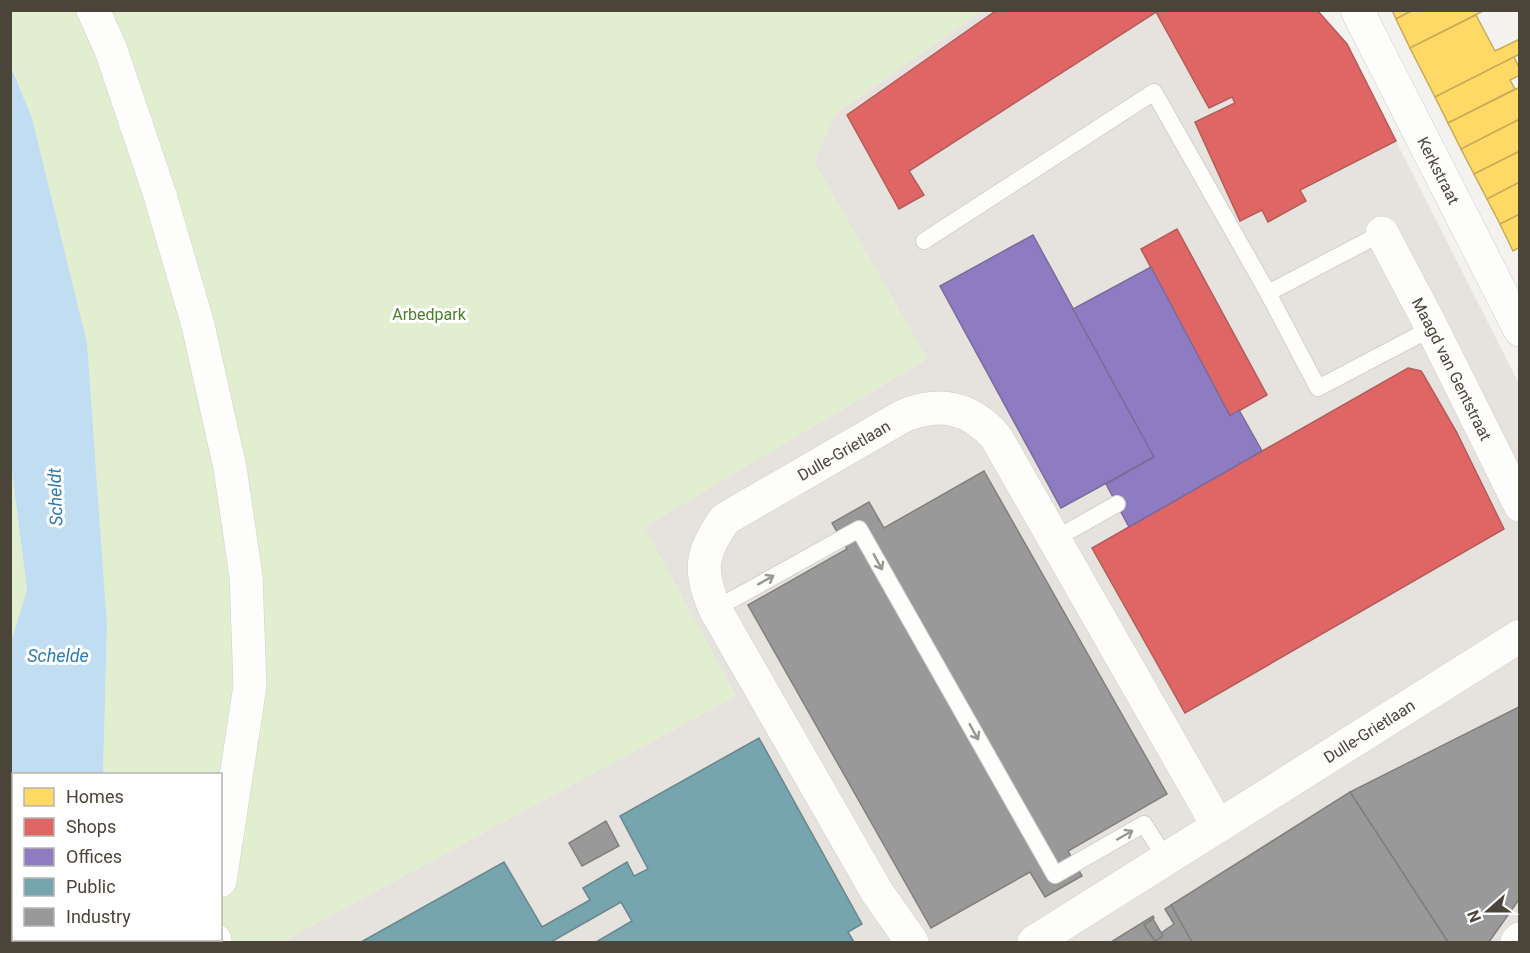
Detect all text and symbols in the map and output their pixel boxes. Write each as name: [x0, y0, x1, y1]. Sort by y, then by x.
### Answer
street label: Kerkstraat: [1414, 134, 1464, 207]
street label: Maagd van Gentstraat: [1408, 294, 1496, 443]
park label: Arbedpark: [392, 305, 467, 324]
street label: Dulle-Grietlaan: [794, 416, 894, 485]
water label: Scheldt: [43, 467, 67, 526]
one-way arrow: [872, 553, 884, 570]
one-way arrow: [758, 574, 775, 586]
water label: Schelde: [27, 645, 89, 666]
street label: Dulle-Grietlaan: [1320, 695, 1418, 767]
one-way arrow: [968, 723, 980, 740]
legend: [12, 773, 222, 941]
text: Homes: [66, 786, 124, 807]
text: Shops: [66, 816, 116, 837]
one-way arrow: [1116, 828, 1133, 840]
text: Offices: [66, 846, 122, 867]
text: Public: [66, 876, 116, 897]
north arrow: [1458, 881, 1518, 941]
text: Industry: [66, 906, 131, 927]
text: N: [1464, 908, 1485, 925]

